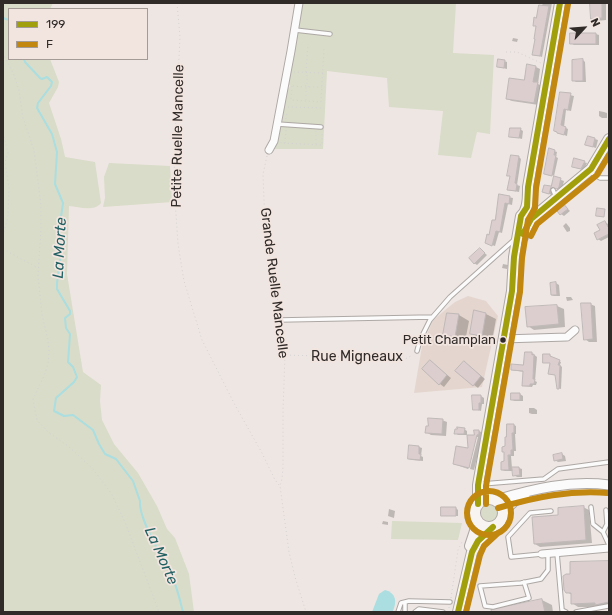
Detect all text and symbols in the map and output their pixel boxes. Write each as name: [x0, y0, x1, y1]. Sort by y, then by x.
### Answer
legend: [8, 8, 148, 60]
north arrow: [564, 8, 604, 48]
text: N: [588, 16, 603, 29]
text: 199: [46, 17, 65, 31]
text: F: [46, 37, 53, 51]
street label: Petite Ruelle Mancelle: [168, 64, 188, 208]
street label: Grande Ruelle Mancelle: [256, 207, 292, 359]
water label: La Morte: [49, 217, 71, 279]
place label: Petit Champlan: [403, 332, 496, 348]
marker: Petit Champlan: [498, 335, 508, 345]
street label: Rue Migneaux: [311, 349, 403, 365]
water label: La Morte: [140, 524, 182, 588]

